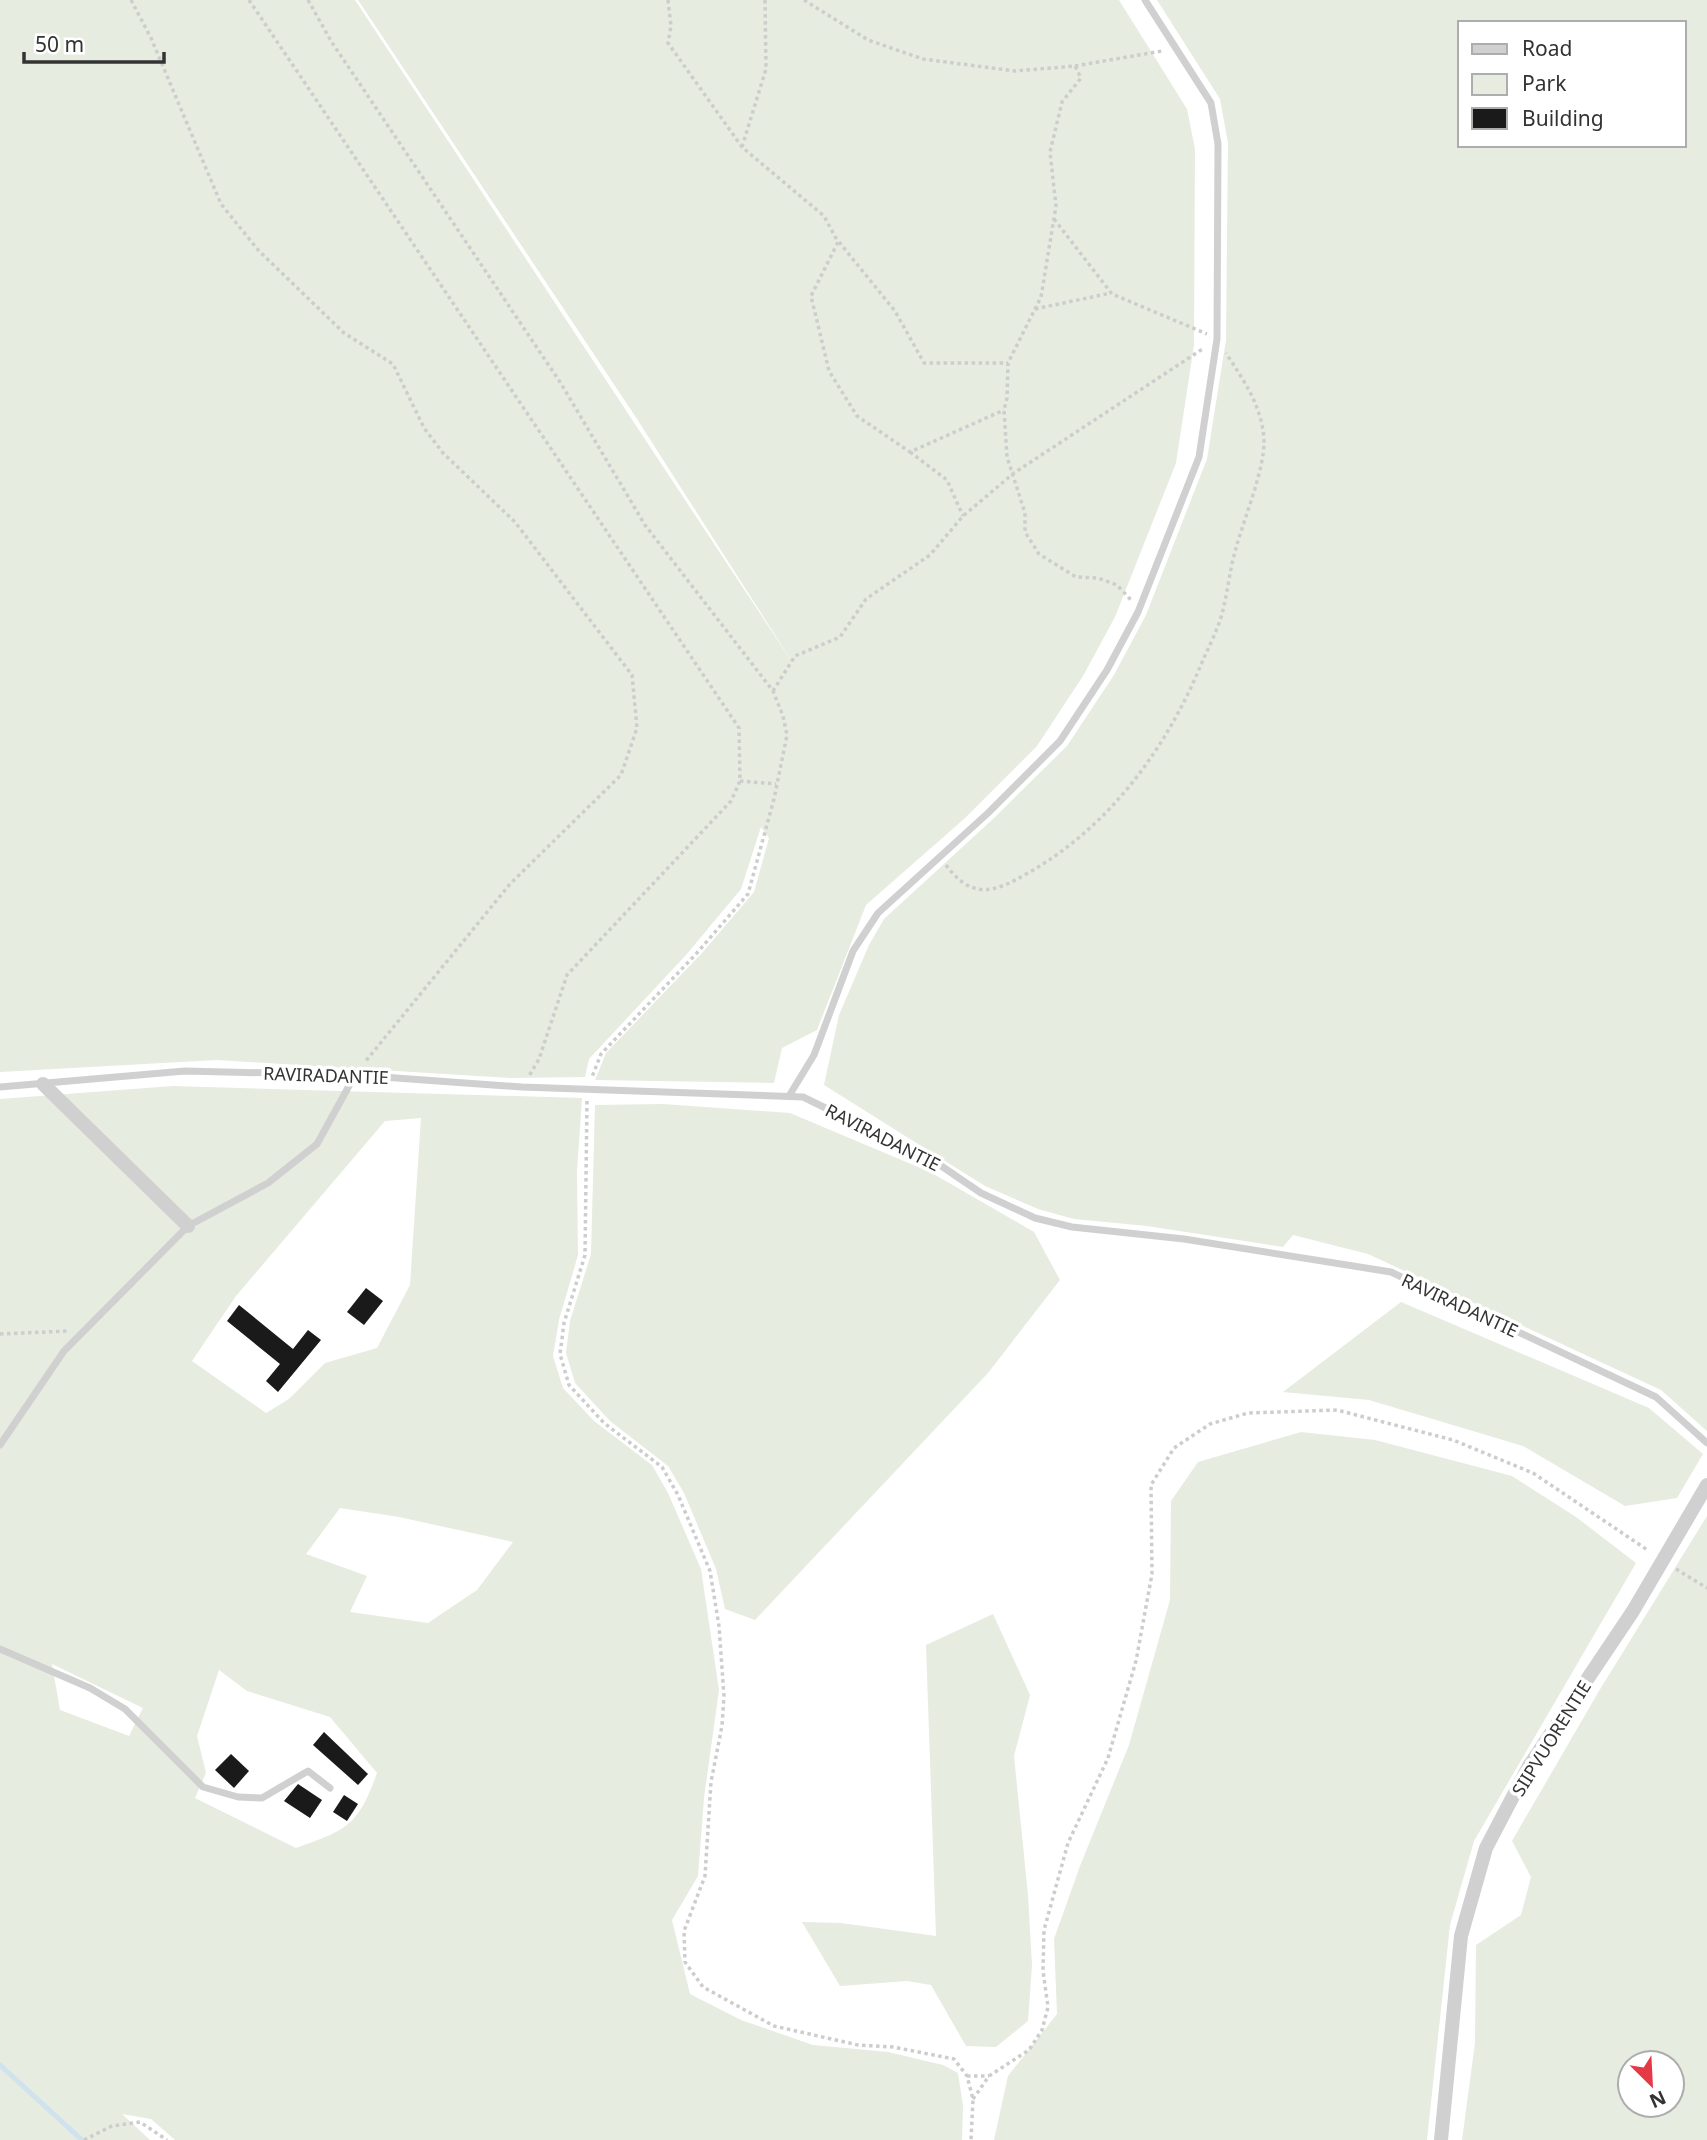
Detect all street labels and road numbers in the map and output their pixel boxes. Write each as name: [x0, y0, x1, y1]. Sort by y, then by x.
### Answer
street label: RAVIRADANTIE: [263, 1061, 389, 1089]
street label: RAVIRADANTIE: [822, 1098, 944, 1176]
street label: RAVIRADANTIE: [1398, 1268, 1522, 1342]
street label: SIIPVUORENTIE: [1506, 1676, 1596, 1800]

